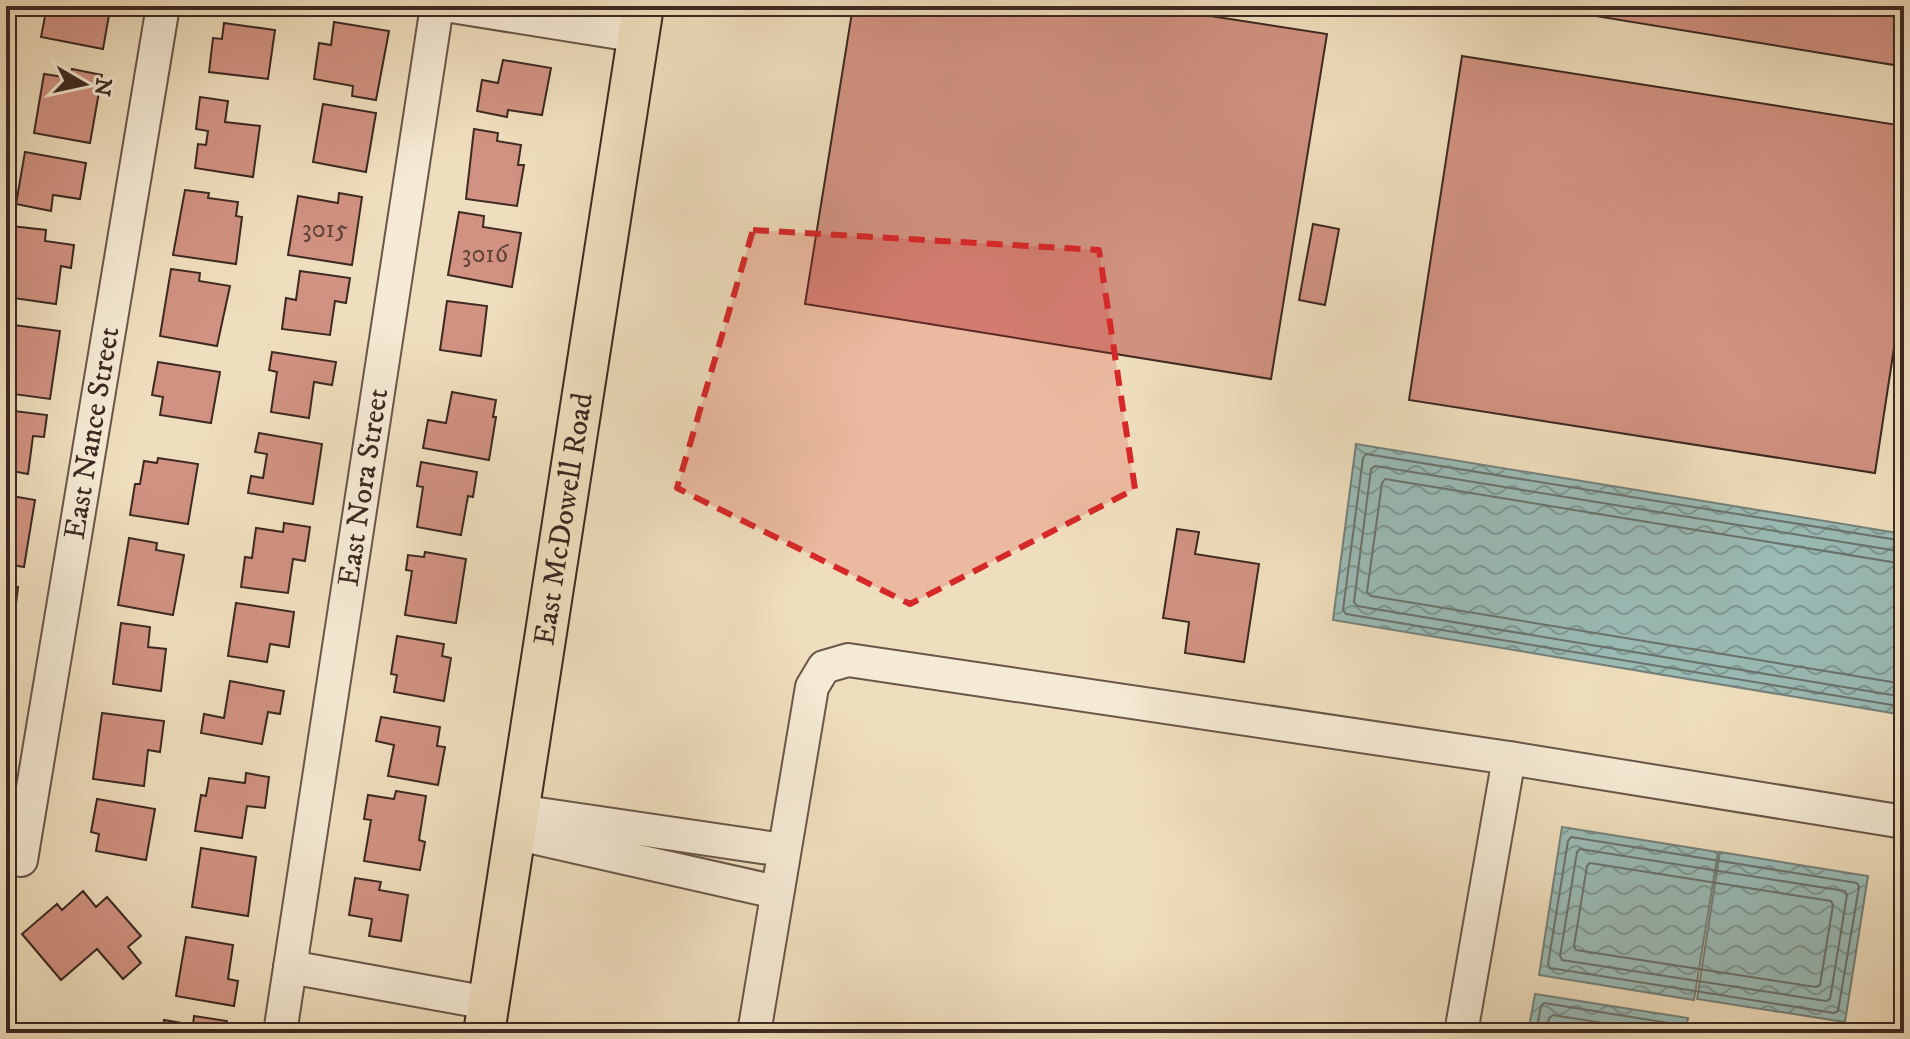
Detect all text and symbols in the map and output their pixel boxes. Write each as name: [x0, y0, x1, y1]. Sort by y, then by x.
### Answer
north arrow: [44, 44, 124, 124]
text: N: [88, 76, 117, 98]
house number: 3015: [302, 213, 348, 246]
house number: 3016: [462, 238, 510, 271]
street label: East Nance Street: [56, 324, 128, 542]
street label: East Nora Street: [330, 386, 397, 589]
street label: East McDowell Road: [526, 390, 601, 648]

